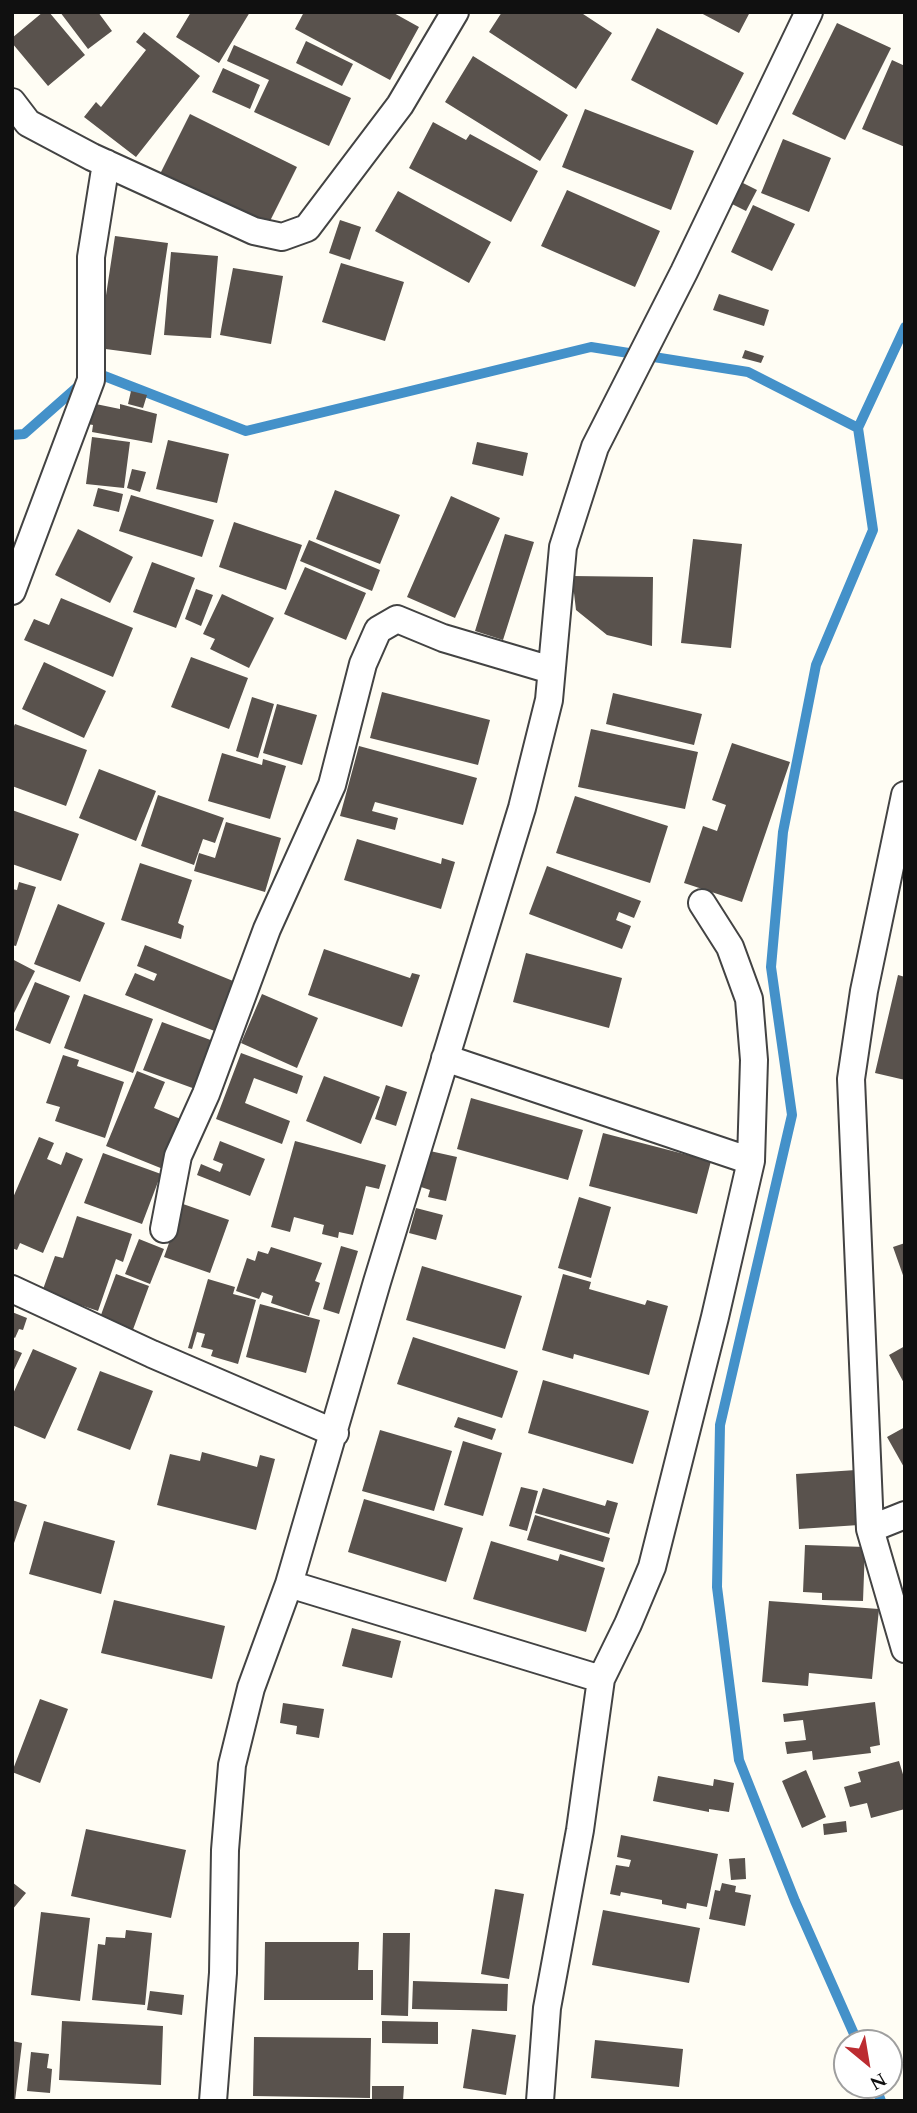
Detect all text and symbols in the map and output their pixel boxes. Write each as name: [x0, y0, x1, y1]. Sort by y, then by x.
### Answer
north arrow: [833, 2029, 903, 2099]
text: N: [864, 2064, 892, 2097]

